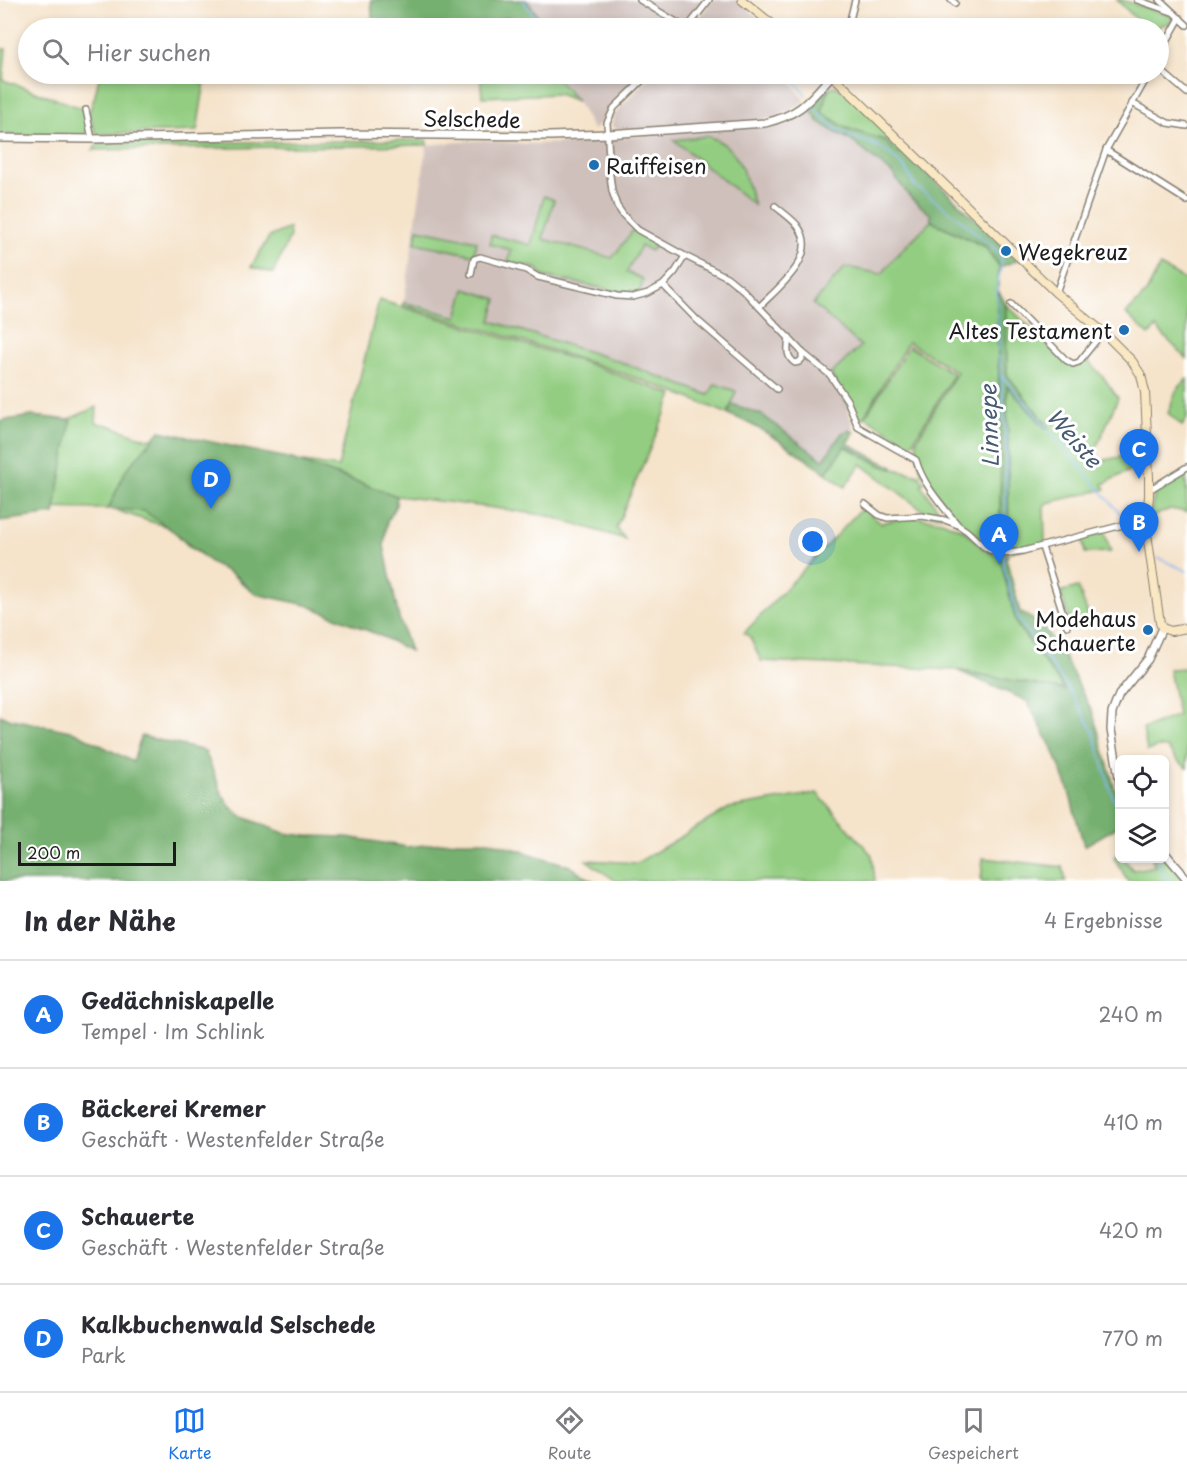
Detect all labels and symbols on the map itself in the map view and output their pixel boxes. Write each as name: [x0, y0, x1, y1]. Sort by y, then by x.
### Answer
street label: Selschede: [423, 101, 521, 135]
place label: Raiffeisen: [606, 149, 707, 181]
marker: Raiffeisen: [587, 158, 601, 172]
place label: Wegekreuz: [1018, 235, 1128, 267]
marker: Wegekreuz: [999, 244, 1013, 258]
place label: Altes Testament: [949, 314, 1112, 346]
marker: Altes Testament: [1117, 323, 1131, 337]
water label: Linnepe: [970, 383, 1006, 468]
water label: Weiste: [1040, 400, 1111, 475]
pin: C: [1120, 430, 1158, 479]
pin: D: [192, 460, 230, 509]
pin: B: [1120, 502, 1158, 552]
pin: A: [980, 514, 1018, 564]
your location: [798, 527, 827, 556]
place label: Modehaus Schauerte: [1035, 602, 1136, 658]
marker: Modehaus Schauerte: [1141, 623, 1155, 637]
scale bar: [18, 839, 176, 866]

